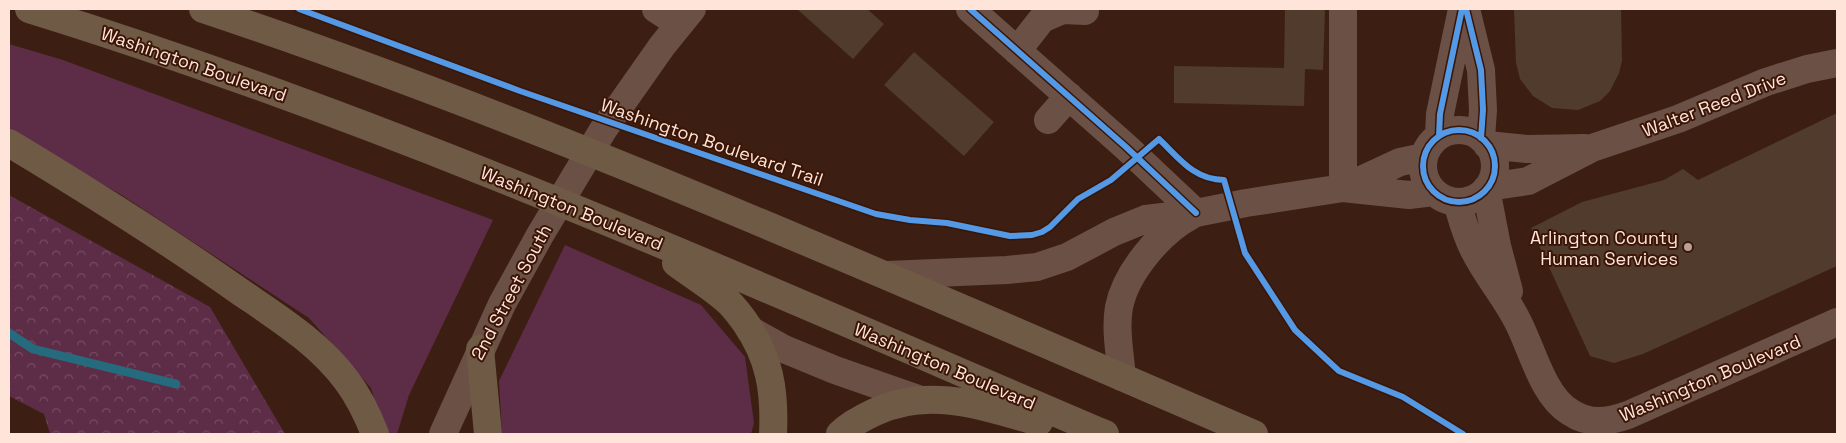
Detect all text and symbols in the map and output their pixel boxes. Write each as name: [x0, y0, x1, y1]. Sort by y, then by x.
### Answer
street label: Washington Boulevard: [98, 21, 290, 107]
street label: Walter Reed Drive: [1639, 66, 1789, 142]
street label: Washington Boulevard Trail: [598, 93, 826, 191]
street label: Washington Boulevard: [477, 161, 667, 255]
street label: 2nd Street South: [466, 220, 556, 364]
place label: Arlington County Human Services: [1530, 226, 1678, 270]
marker: Arlington County Human Services: [1682, 241, 1694, 253]
street label: Washington Boulevard: [851, 317, 1039, 415]
street label: Washington Boulevard: [1616, 329, 1804, 427]

